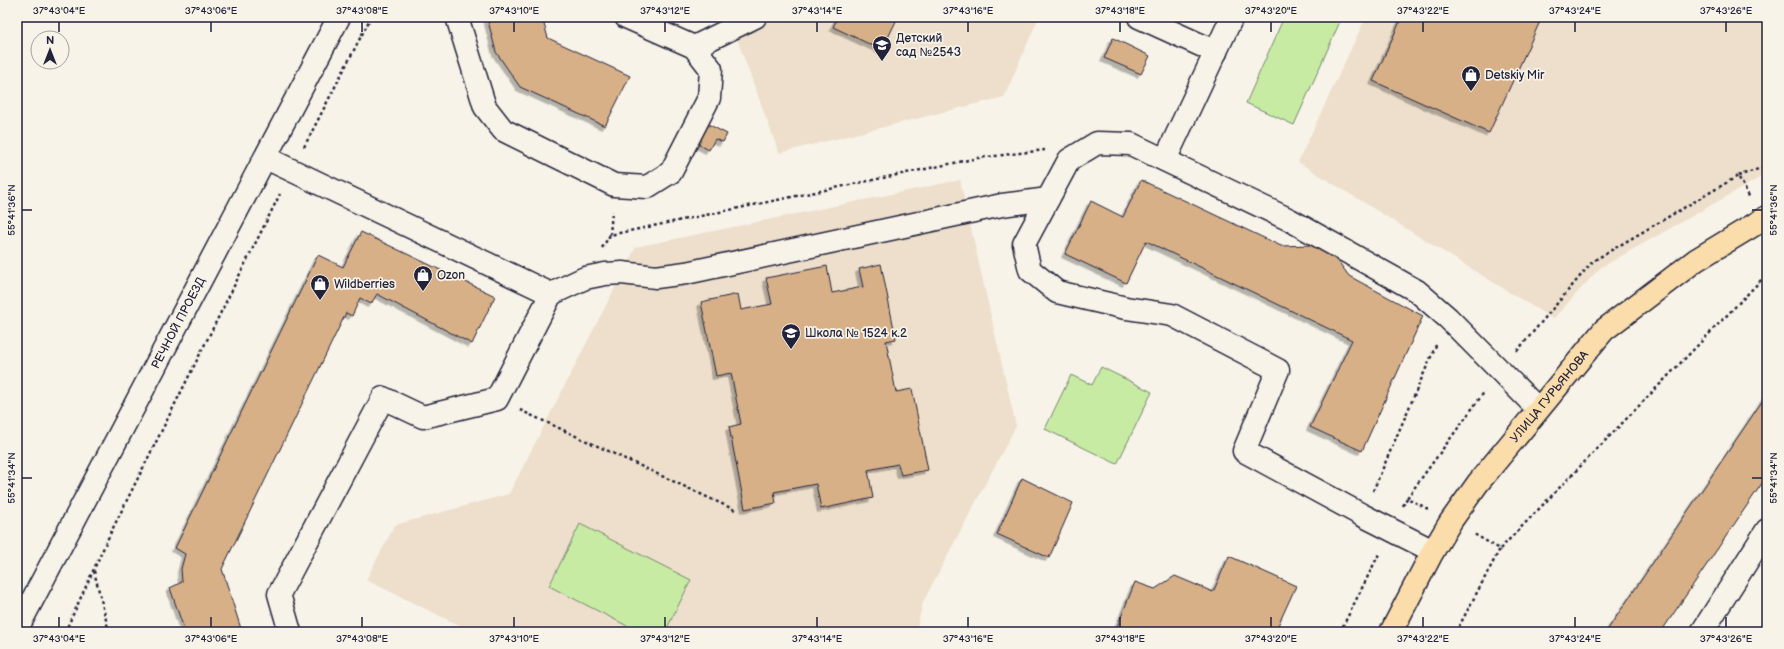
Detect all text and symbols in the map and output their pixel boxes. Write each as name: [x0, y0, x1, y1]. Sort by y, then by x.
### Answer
text: 37°43'04"E: [33, 5, 86, 17]
text: 37°43'06"E: [185, 5, 238, 17]
text: 37°43'08"E: [336, 5, 388, 17]
text: 37°43'10"E: [489, 5, 540, 17]
text: 37°43'12"E: [640, 5, 691, 17]
text: 37°43'14"E: [792, 5, 843, 17]
text: 37°43'16"E: [943, 5, 994, 17]
text: 37°43'18"E: [1095, 5, 1145, 17]
text: 37°43'20"E: [1245, 5, 1298, 17]
text: 37°43'22"E: [1397, 5, 1450, 17]
text: 37°43'24"E: [1549, 5, 1602, 17]
text: 37°43'26"E: [1700, 5, 1753, 17]
north arrow: [30, 30, 70, 70]
place label: Детский сад №2543: [896, 31, 961, 60]
text: N: [46, 34, 54, 47]
school or university icon: Детский сад №2543: [871, 34, 893, 62]
shop icon: Detskiy Mir: [1460, 64, 1482, 92]
place label: Detskiy Mir: [1485, 68, 1545, 83]
text: 55°41'36"N: [6, 184, 18, 236]
text: 55°41'36"N: [1768, 184, 1780, 236]
shop icon: Ozon: [412, 264, 434, 292]
place label: Ozon: [437, 268, 465, 283]
shop icon: Wildberries: [309, 273, 331, 301]
street label: РЕЧНОЙ ПРОЕЗД: [148, 274, 209, 371]
place label: Wildberries: [334, 277, 395, 292]
school or university icon: Школа № 1524 к.2: [780, 322, 802, 350]
place label: Школа № 1524 к.2: [805, 326, 907, 341]
street label: УЛИЦА ГУРЬЯНОВА: [1507, 347, 1592, 446]
text: 55°41'34"N: [6, 452, 18, 504]
text: 55°41'34"N: [1768, 452, 1780, 504]
text: 37°43'04"E: [33, 633, 86, 645]
text: 37°43'06"E: [185, 633, 238, 645]
text: 37°43'08"E: [336, 633, 388, 645]
text: 37°43'10"E: [489, 633, 540, 645]
text: 37°43'12"E: [640, 633, 691, 645]
text: 37°43'14"E: [792, 633, 843, 645]
text: 37°43'16"E: [943, 633, 994, 645]
text: 37°43'18"E: [1095, 633, 1145, 645]
text: 37°43'20"E: [1245, 633, 1298, 645]
text: 37°43'22"E: [1397, 633, 1450, 645]
text: 37°43'24"E: [1549, 633, 1602, 645]
text: 37°43'26"E: [1700, 633, 1753, 645]

